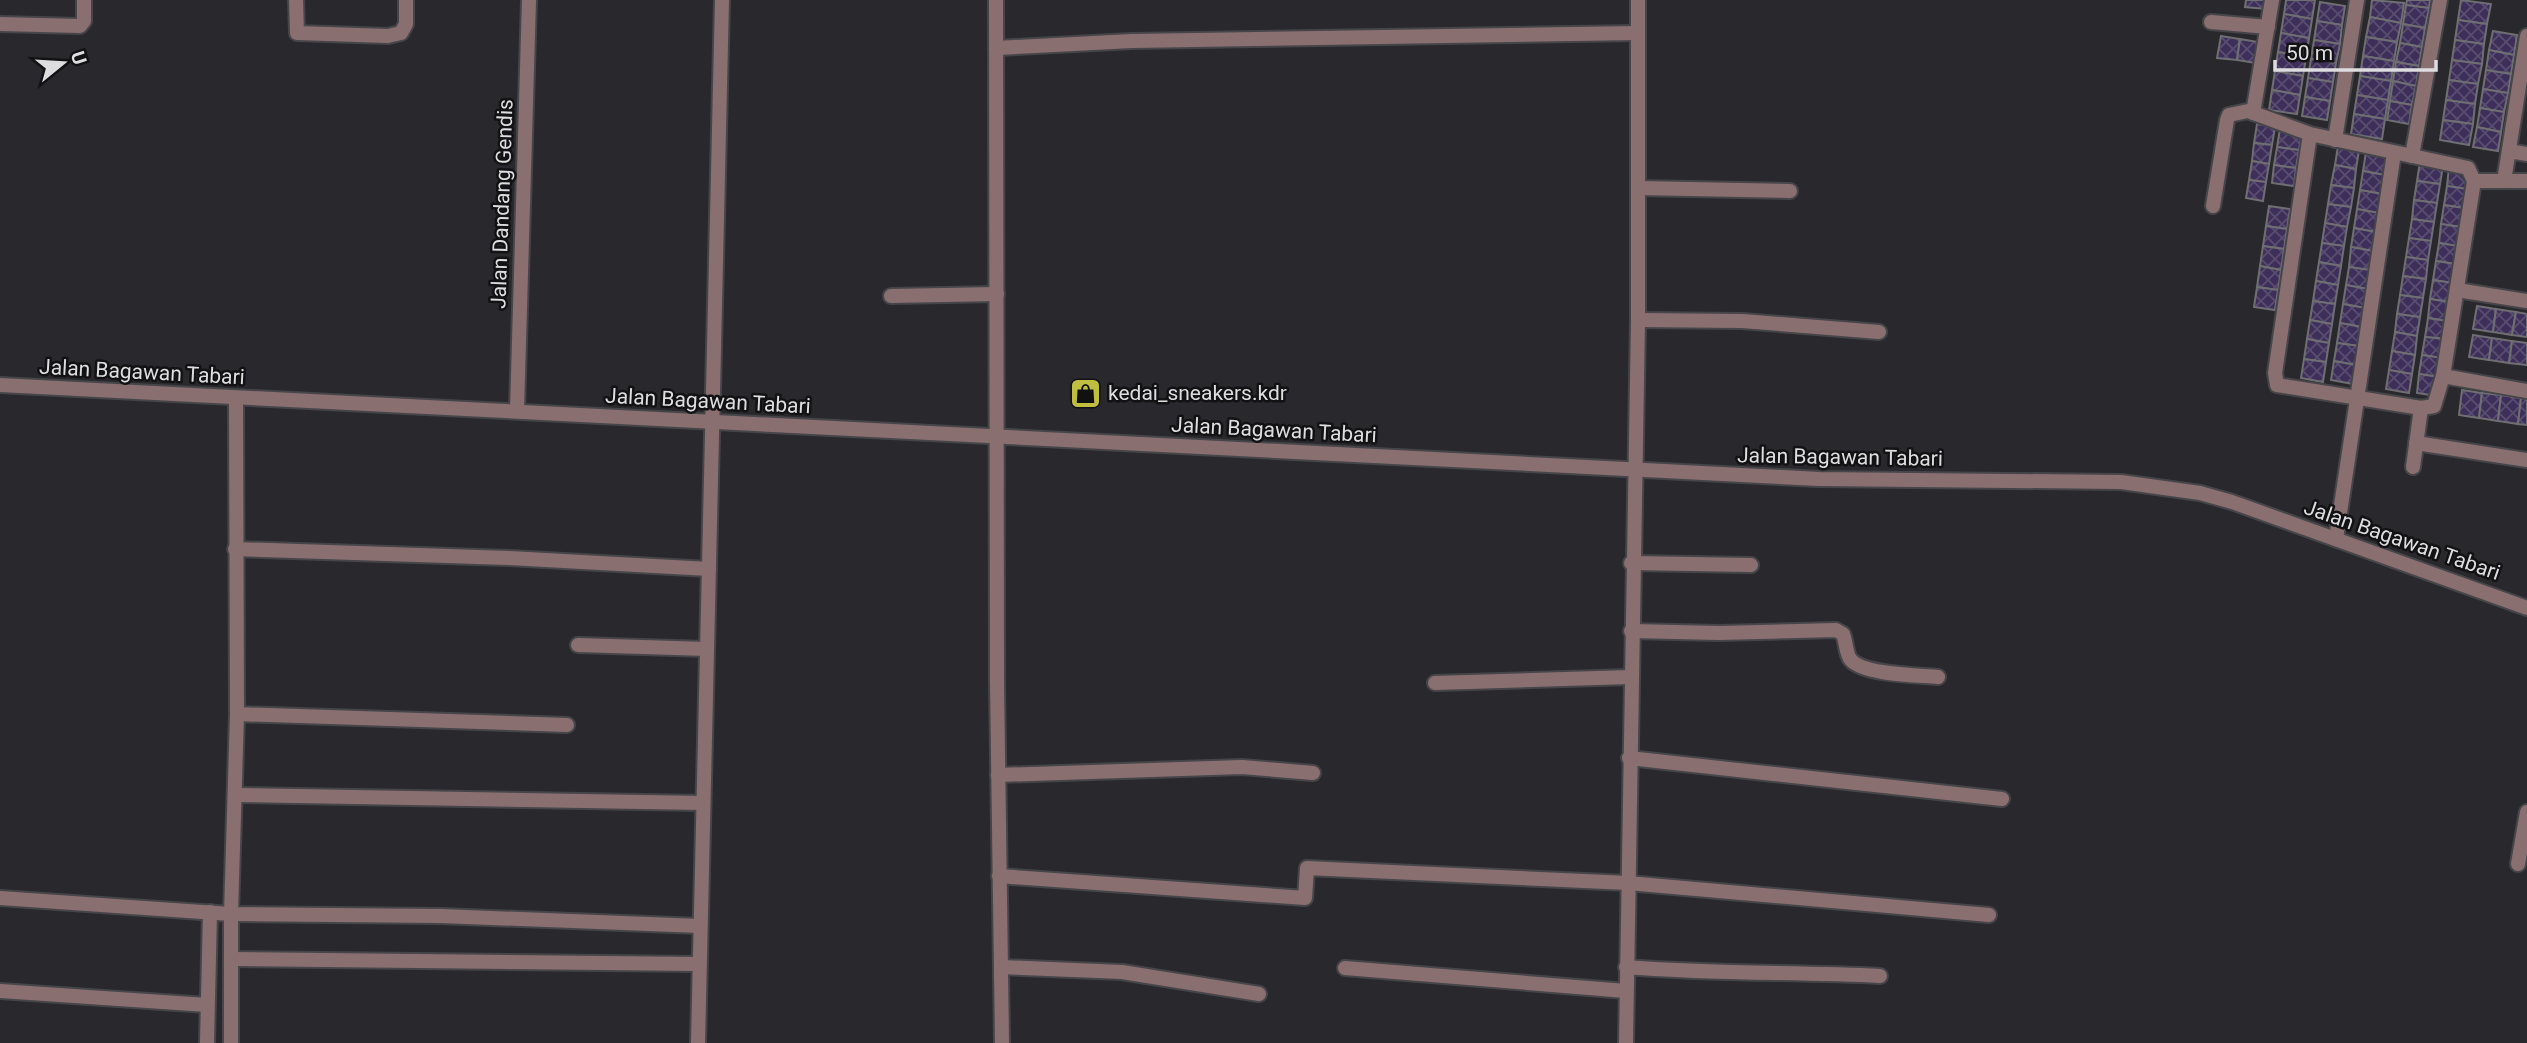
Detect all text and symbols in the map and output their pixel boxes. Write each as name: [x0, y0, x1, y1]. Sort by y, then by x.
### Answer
north arrow: [28, 28, 98, 98]
scale bar: [2275, 28, 2436, 72]
text: 50 m: [2286, 41, 2333, 65]
text: U: [66, 48, 92, 67]
street label: Jalan Dandang Gendis: [486, 99, 518, 309]
street label: Jalan Bagawan Tabari: [39, 355, 245, 389]
shop icon: kedai_sneakers.kdr: [1068, 376, 1102, 410]
place label: kedai_sneakers.kdr: [1108, 381, 1287, 405]
street label: Jalan Bagawan Tabari: [605, 384, 811, 418]
street label: Jalan Bagawan Tabari: [1171, 413, 1377, 447]
street label: Jalan Bagawan Tabari: [1737, 443, 1943, 471]
street label: Jalan Bagawan Tabari: [2301, 495, 2503, 585]

